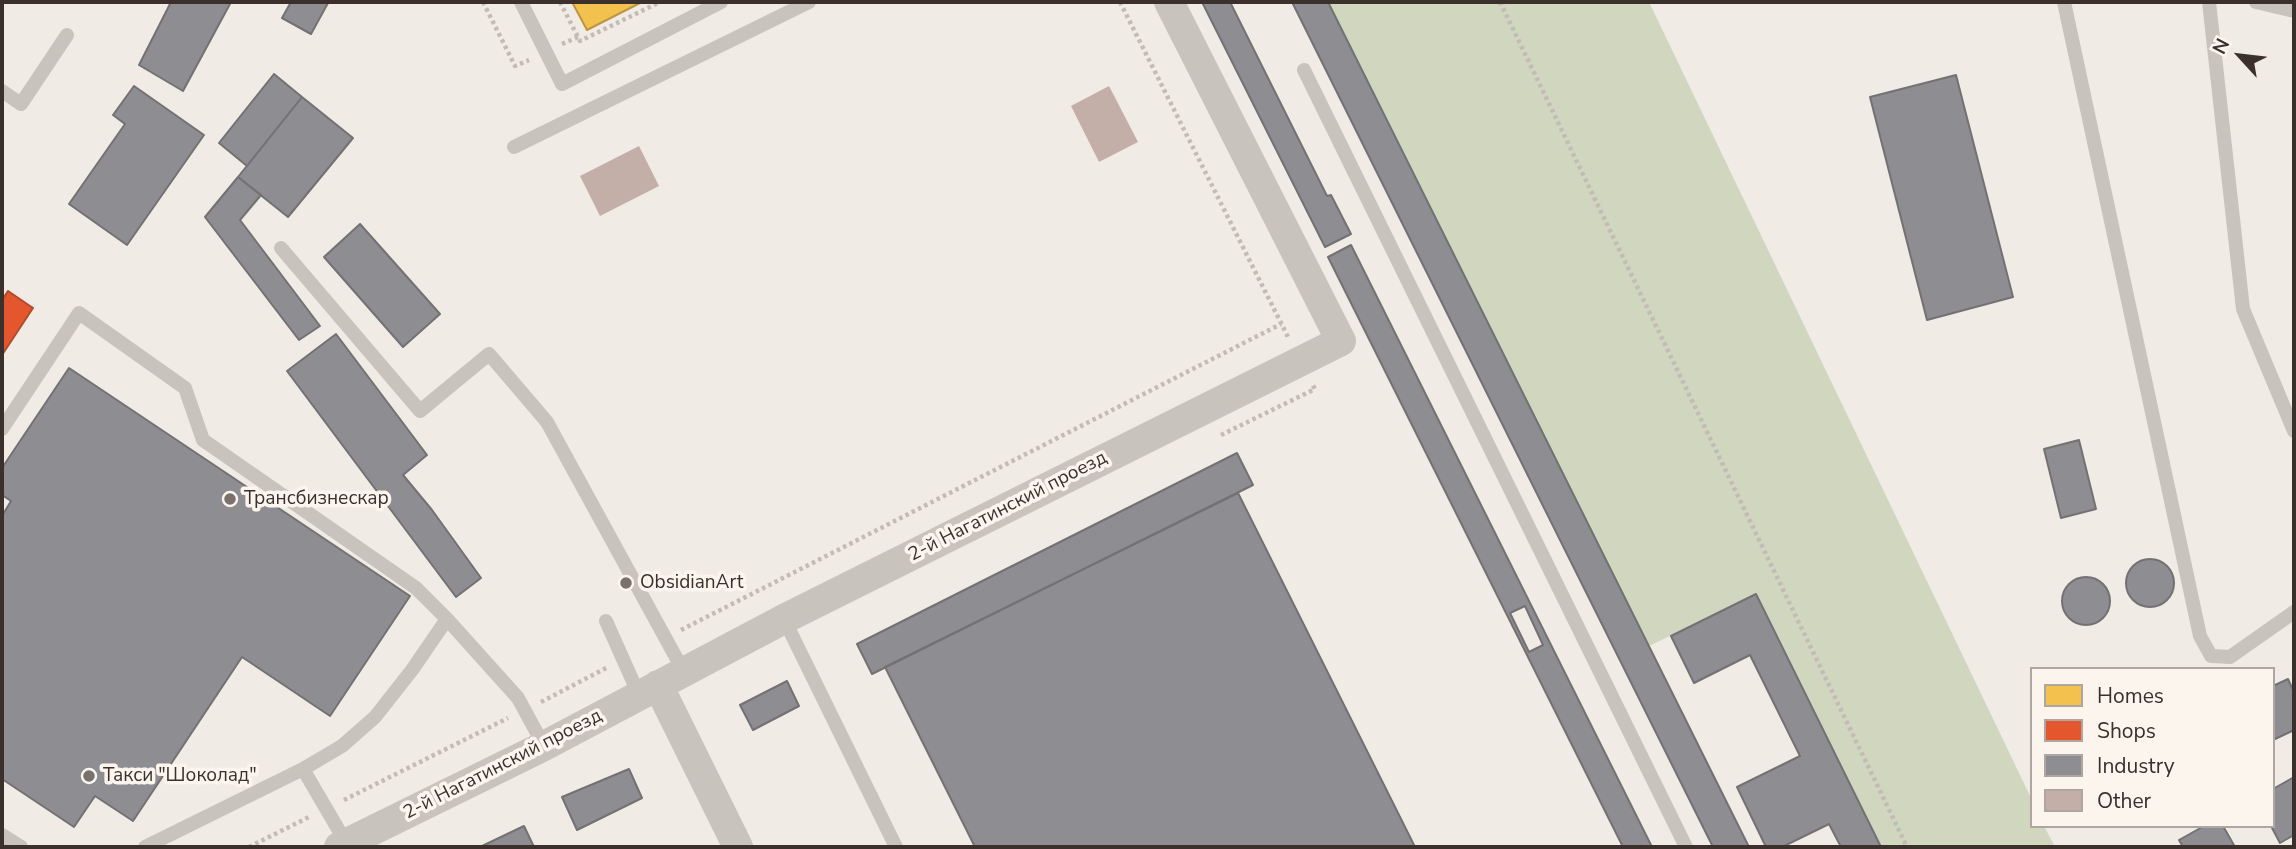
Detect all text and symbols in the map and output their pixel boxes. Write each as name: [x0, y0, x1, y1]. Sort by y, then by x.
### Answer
north arrow: [2205, 21, 2275, 91]
text: N: [2206, 34, 2236, 59]
street label: 2-й Нагатинский проезд: [905, 447, 1111, 567]
place label: Трансбизнескар: [244, 488, 389, 510]
marker: Трансбизнескар: [222, 491, 238, 507]
place label: ObsidianArt: [640, 572, 743, 594]
marker: ObsidianArt: [618, 575, 634, 591]
legend: [2030, 667, 2275, 828]
text: Homes: [2097, 682, 2164, 710]
street label: 2-й Нагатинский проезд: [400, 705, 606, 825]
text: Shops: [2097, 717, 2156, 745]
text: Industry: [2097, 752, 2175, 780]
place label: Такси "Шоколад": [103, 765, 257, 787]
marker: Такси "Шоколад": [81, 768, 97, 784]
text: Other: [2097, 787, 2151, 815]

